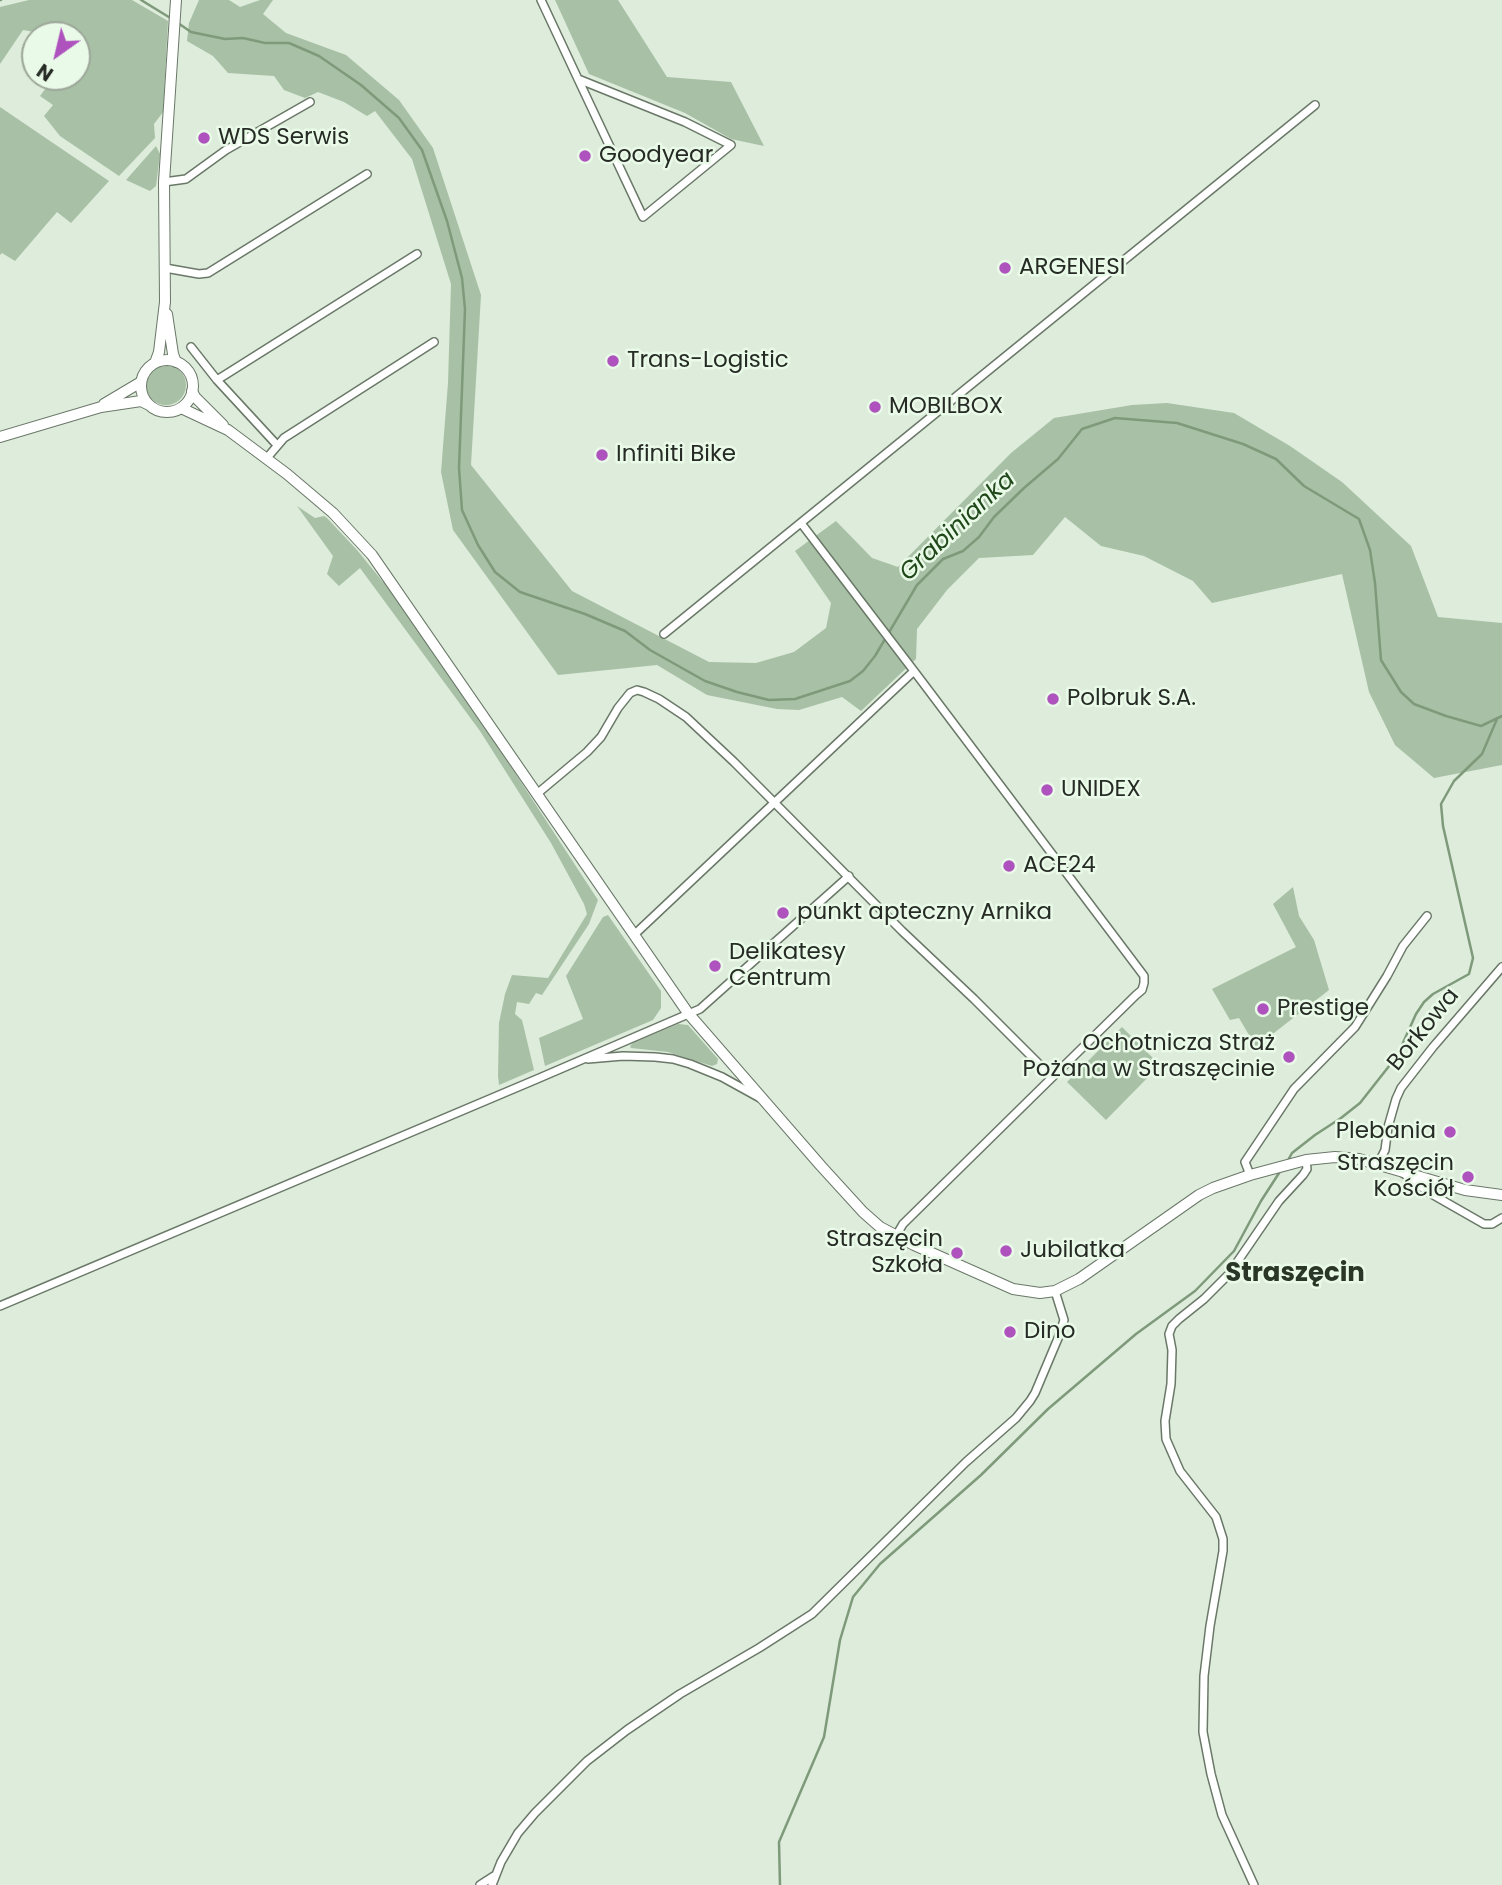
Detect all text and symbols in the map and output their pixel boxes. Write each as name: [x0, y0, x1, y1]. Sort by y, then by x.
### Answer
north arrow: [21, 21, 91, 91]
text: N: [32, 57, 59, 87]
place label: WDS Serwis: [218, 124, 349, 152]
marker: WDS Serwis: [196, 130, 212, 146]
place label: Goodyear: [599, 142, 713, 170]
marker: Goodyear: [577, 148, 593, 164]
place label: ARGENESI: [1019, 254, 1125, 282]
marker: ARGENESI: [997, 260, 1013, 276]
place label: Trans-Logistic: [627, 347, 789, 375]
marker: Trans-Logistic: [605, 353, 621, 369]
place label: MOBILBOX: [889, 393, 1003, 421]
marker: MOBILBOX: [867, 399, 883, 415]
place label: Infiniti Bike: [616, 441, 736, 469]
marker: Infiniti Bike: [594, 447, 610, 463]
water label: Grabinianka: [894, 466, 1022, 588]
place label: Polbruk S.A.: [1067, 685, 1196, 713]
marker: Polbruk S.A.: [1045, 691, 1061, 707]
place label: UNIDEX: [1061, 776, 1141, 804]
marker: UNIDEX: [1039, 782, 1055, 798]
place label: ACE24: [1023, 852, 1096, 880]
marker: ACE24: [1001, 858, 1017, 874]
place label: punkt apteczny Arnika: [797, 899, 1052, 927]
marker: punkt apteczny Arnika: [775, 905, 791, 921]
place label: Delikatesy Centrum: [729, 939, 846, 993]
marker: Delikatesy Centrum: [707, 958, 723, 974]
street label: Borkowa: [1382, 983, 1466, 1077]
place label: Prestige: [1277, 995, 1369, 1023]
marker: Prestige: [1255, 1001, 1271, 1017]
place label: Ochotnicza Straż Pożana w Straszęcinie: [1023, 1030, 1275, 1084]
marker: Ochotnicza Straż Pożana w Straszęcinie: [1281, 1049, 1297, 1065]
place label: Plebania: [1336, 1118, 1436, 1146]
marker: Plebania: [1442, 1124, 1458, 1140]
place label: Straszęcin Kościół: [1337, 1150, 1454, 1204]
marker: Straszęcin Kościół: [1460, 1169, 1476, 1185]
place label: Straszęcin Szkoła: [826, 1226, 943, 1280]
place label: Jubilatka: [1020, 1237, 1125, 1265]
marker: Jubilatka: [998, 1243, 1014, 1259]
marker: Straszęcin Szkoła: [949, 1245, 965, 1261]
district label: Straszęcin: [1225, 1258, 1365, 1290]
place label: Dino: [1024, 1318, 1075, 1346]
marker: Dino: [1002, 1324, 1018, 1340]

